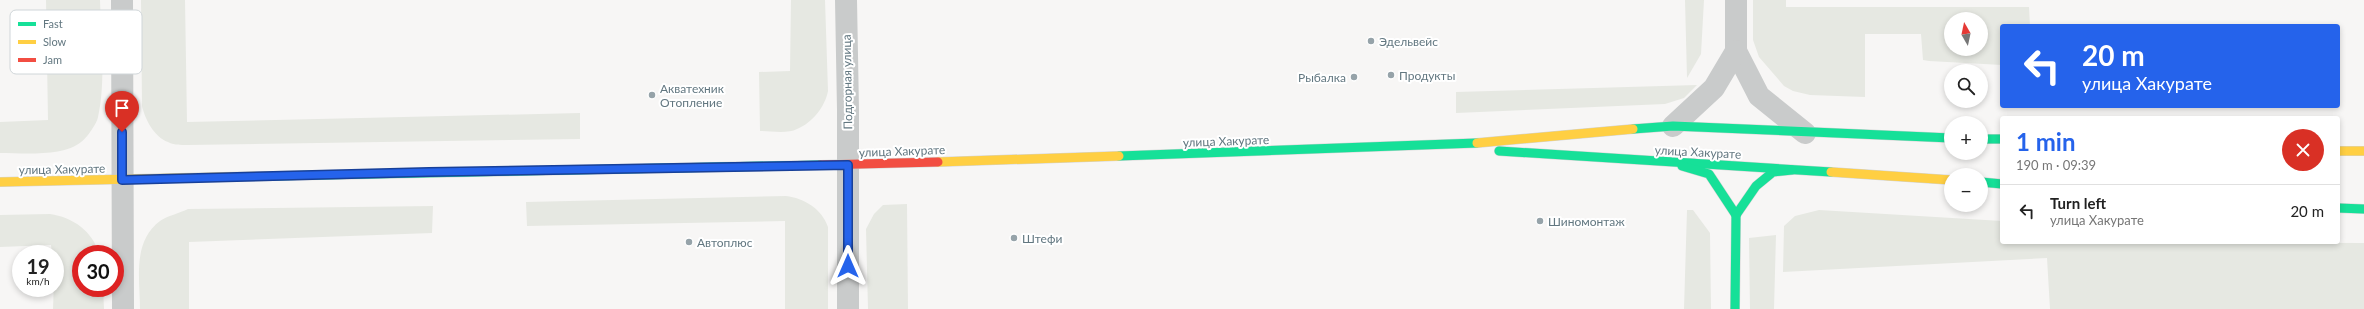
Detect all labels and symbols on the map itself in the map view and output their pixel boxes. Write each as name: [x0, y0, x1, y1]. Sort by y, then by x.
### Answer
legend: [10, 10, 142, 74]
north arrow: [1944, 12, 1988, 56]
text: Fast: [43, 17, 63, 30]
street label: Подгорная улица: [839, 34, 855, 130]
place label: Эдельвейс: [1379, 34, 1438, 49]
text: Slow: [43, 35, 67, 48]
marker: Эдельвейс: [1366, 36, 1376, 46]
text: Jam: [43, 53, 62, 66]
place label: Продукты: [1399, 68, 1455, 83]
place label: Рыбалка: [1298, 70, 1346, 85]
marker: Продукты: [1386, 70, 1396, 80]
marker: Рыбалка: [1349, 72, 1359, 82]
place label: Акватехник Отопление: [660, 81, 725, 110]
marker: Акватехник Отопление: [647, 90, 657, 100]
pin: [105, 91, 139, 132]
street label: улица Хакурате: [1182, 132, 1270, 150]
street label: улица Хакурате: [858, 142, 946, 160]
street label: улица Хакурате: [1654, 142, 1742, 162]
street label: улица Хакурате: [19, 161, 105, 177]
place label: Шиномонтаж: [1548, 214, 1625, 229]
marker: Шиномонтаж: [1535, 216, 1545, 226]
place label: Штефи: [1022, 231, 1062, 246]
marker: Штефи: [1009, 233, 1019, 243]
place label: Автоплюс: [697, 235, 753, 250]
marker: Автоплюс: [684, 237, 694, 247]
speed limit sign: 30: [72, 245, 124, 297]
position arrow: [827, 245, 869, 287]

